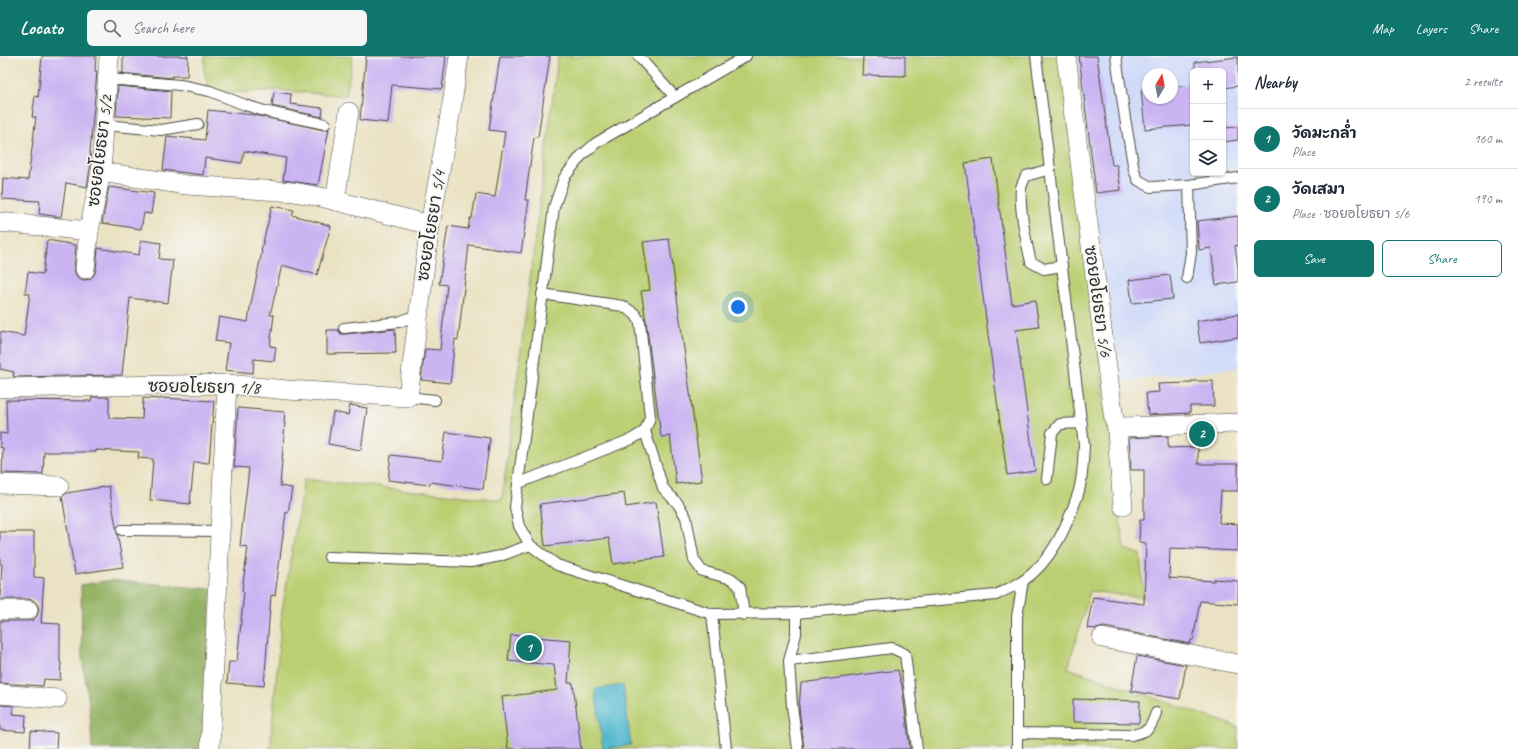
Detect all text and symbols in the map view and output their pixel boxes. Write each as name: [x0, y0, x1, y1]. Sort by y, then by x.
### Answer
search box: [87, 10, 367, 46]
text: Locato: [20, 16, 63, 40]
icon: search: [101, 17, 123, 39]
text: Search here: [133, 19, 194, 38]
text: Map: [1372, 20, 1394, 37]
text: Layers: [1416, 20, 1447, 37]
text: Share: [1469, 20, 1498, 37]
north arrow: [1142, 68, 1178, 104]
map controls: [1190, 68, 1226, 176]
button: +: [1190, 68, 1226, 104]
text: Nearby: [1254, 72, 1297, 93]
text: 2 results: [1464, 74, 1502, 90]
street label: ซอยอโยธยา 5/2: [82, 93, 117, 208]
button: −: [1190, 104, 1226, 140]
text: วัดมะกล่ำ: [1292, 124, 1356, 143]
text: 1: [1264, 131, 1270, 147]
text: 160 m: [1474, 131, 1502, 147]
button: layers: [1190, 140, 1226, 176]
text: Place: [1292, 144, 1315, 160]
street label: ซอยอโยธยา 5/4: [411, 166, 451, 283]
text: วัดเสมา: [1292, 180, 1345, 199]
text: 2: [1264, 191, 1270, 207]
text: 190 m: [1474, 191, 1502, 207]
text: Place · ซอยอโยธยา 5/6: [1292, 206, 1409, 222]
button: Save: [1254, 240, 1374, 277]
button: Share: [1382, 240, 1502, 277]
street label: ซอยอโยธยา 5/6: [1080, 244, 1117, 359]
your location: [728, 297, 748, 317]
street label: ซอยอโยธยา 1/8: [148, 375, 263, 399]
pin: 2: [1189, 419, 1215, 449]
pin: 1: [516, 633, 542, 663]

